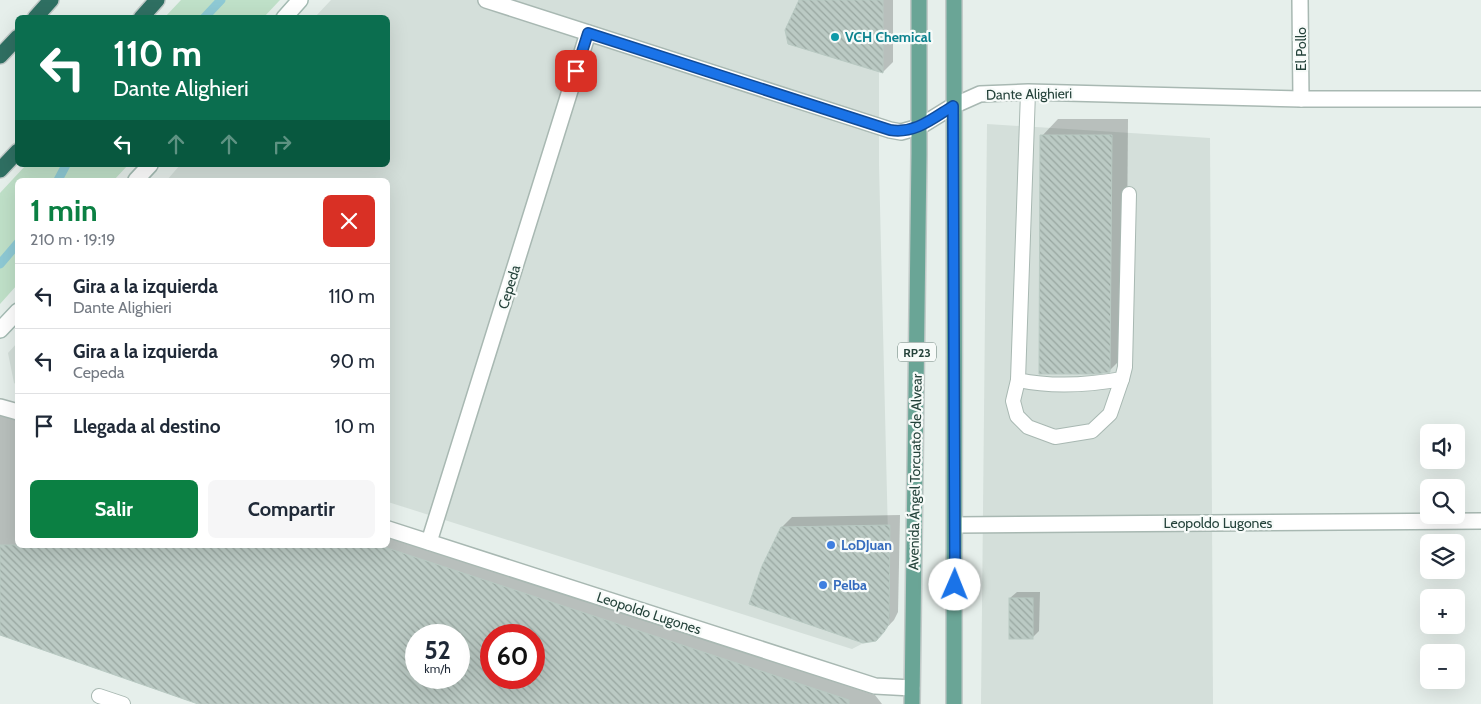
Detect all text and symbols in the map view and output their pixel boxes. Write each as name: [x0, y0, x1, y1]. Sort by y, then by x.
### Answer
street label: El Pollo: [1292, 27, 1310, 71]
place label: VCH Chemical: [845, 28, 932, 46]
marker: VCH Chemical: [829, 31, 841, 43]
text: 110 m: [113, 32, 202, 75]
icon: left: [30, 35, 95, 100]
pin: [555, 50, 597, 92]
icon: arrive: [562, 57, 590, 85]
text: Dante Alighieri: [113, 75, 249, 102]
street label: Dante Alighieri: [986, 84, 1072, 104]
icon: left: [109, 130, 137, 158]
icon: ahead: [162, 130, 190, 158]
icon: ahead: [215, 130, 243, 158]
icon: right: [268, 130, 296, 158]
text: 1 min: [30, 192, 98, 229]
button: close: [323, 195, 375, 247]
text: 210 m · 19:19: [30, 230, 115, 249]
street label: Cepeda: [494, 263, 524, 311]
text: Gira a la izquierda: [73, 275, 218, 298]
icon: left: [30, 282, 58, 310]
text: 110 m: [328, 285, 375, 308]
text: Dante Alighieri: [73, 298, 172, 317]
text: Gira a la izquierda: [73, 340, 218, 363]
road number: RP23: [898, 342, 936, 362]
icon: left: [30, 347, 58, 375]
text: 90 m: [330, 350, 375, 373]
text: Cepeda: [73, 363, 125, 382]
street label: Avenida Ángel Torcuato de Alvear: [904, 373, 926, 570]
icon: arrive: [30, 412, 58, 440]
text: Llegada al destino: [73, 415, 220, 438]
text: 10 m: [335, 415, 375, 438]
map controls: [1420, 424, 1465, 689]
button: sound: [1420, 424, 1465, 469]
button: search: [1420, 479, 1465, 524]
button: Salir: [30, 480, 198, 538]
button: Compartir: [208, 480, 375, 538]
street label: Leopoldo Lugones: [1164, 514, 1273, 532]
button: layers: [1420, 534, 1465, 579]
place label: LoDJuan: [841, 536, 892, 554]
marker: LoDJuan: [825, 539, 837, 551]
position arrow: [928, 558, 980, 610]
place label: Pelba: [833, 576, 867, 594]
marker: Pelba: [817, 579, 829, 591]
street label: Leopoldo Lugones: [594, 588, 704, 638]
button: +: [1420, 589, 1465, 634]
speed limit sign: 60: [480, 624, 545, 689]
text: 52: [424, 635, 451, 665]
button: −: [1420, 644, 1465, 689]
text: km/h: [424, 661, 451, 676]

